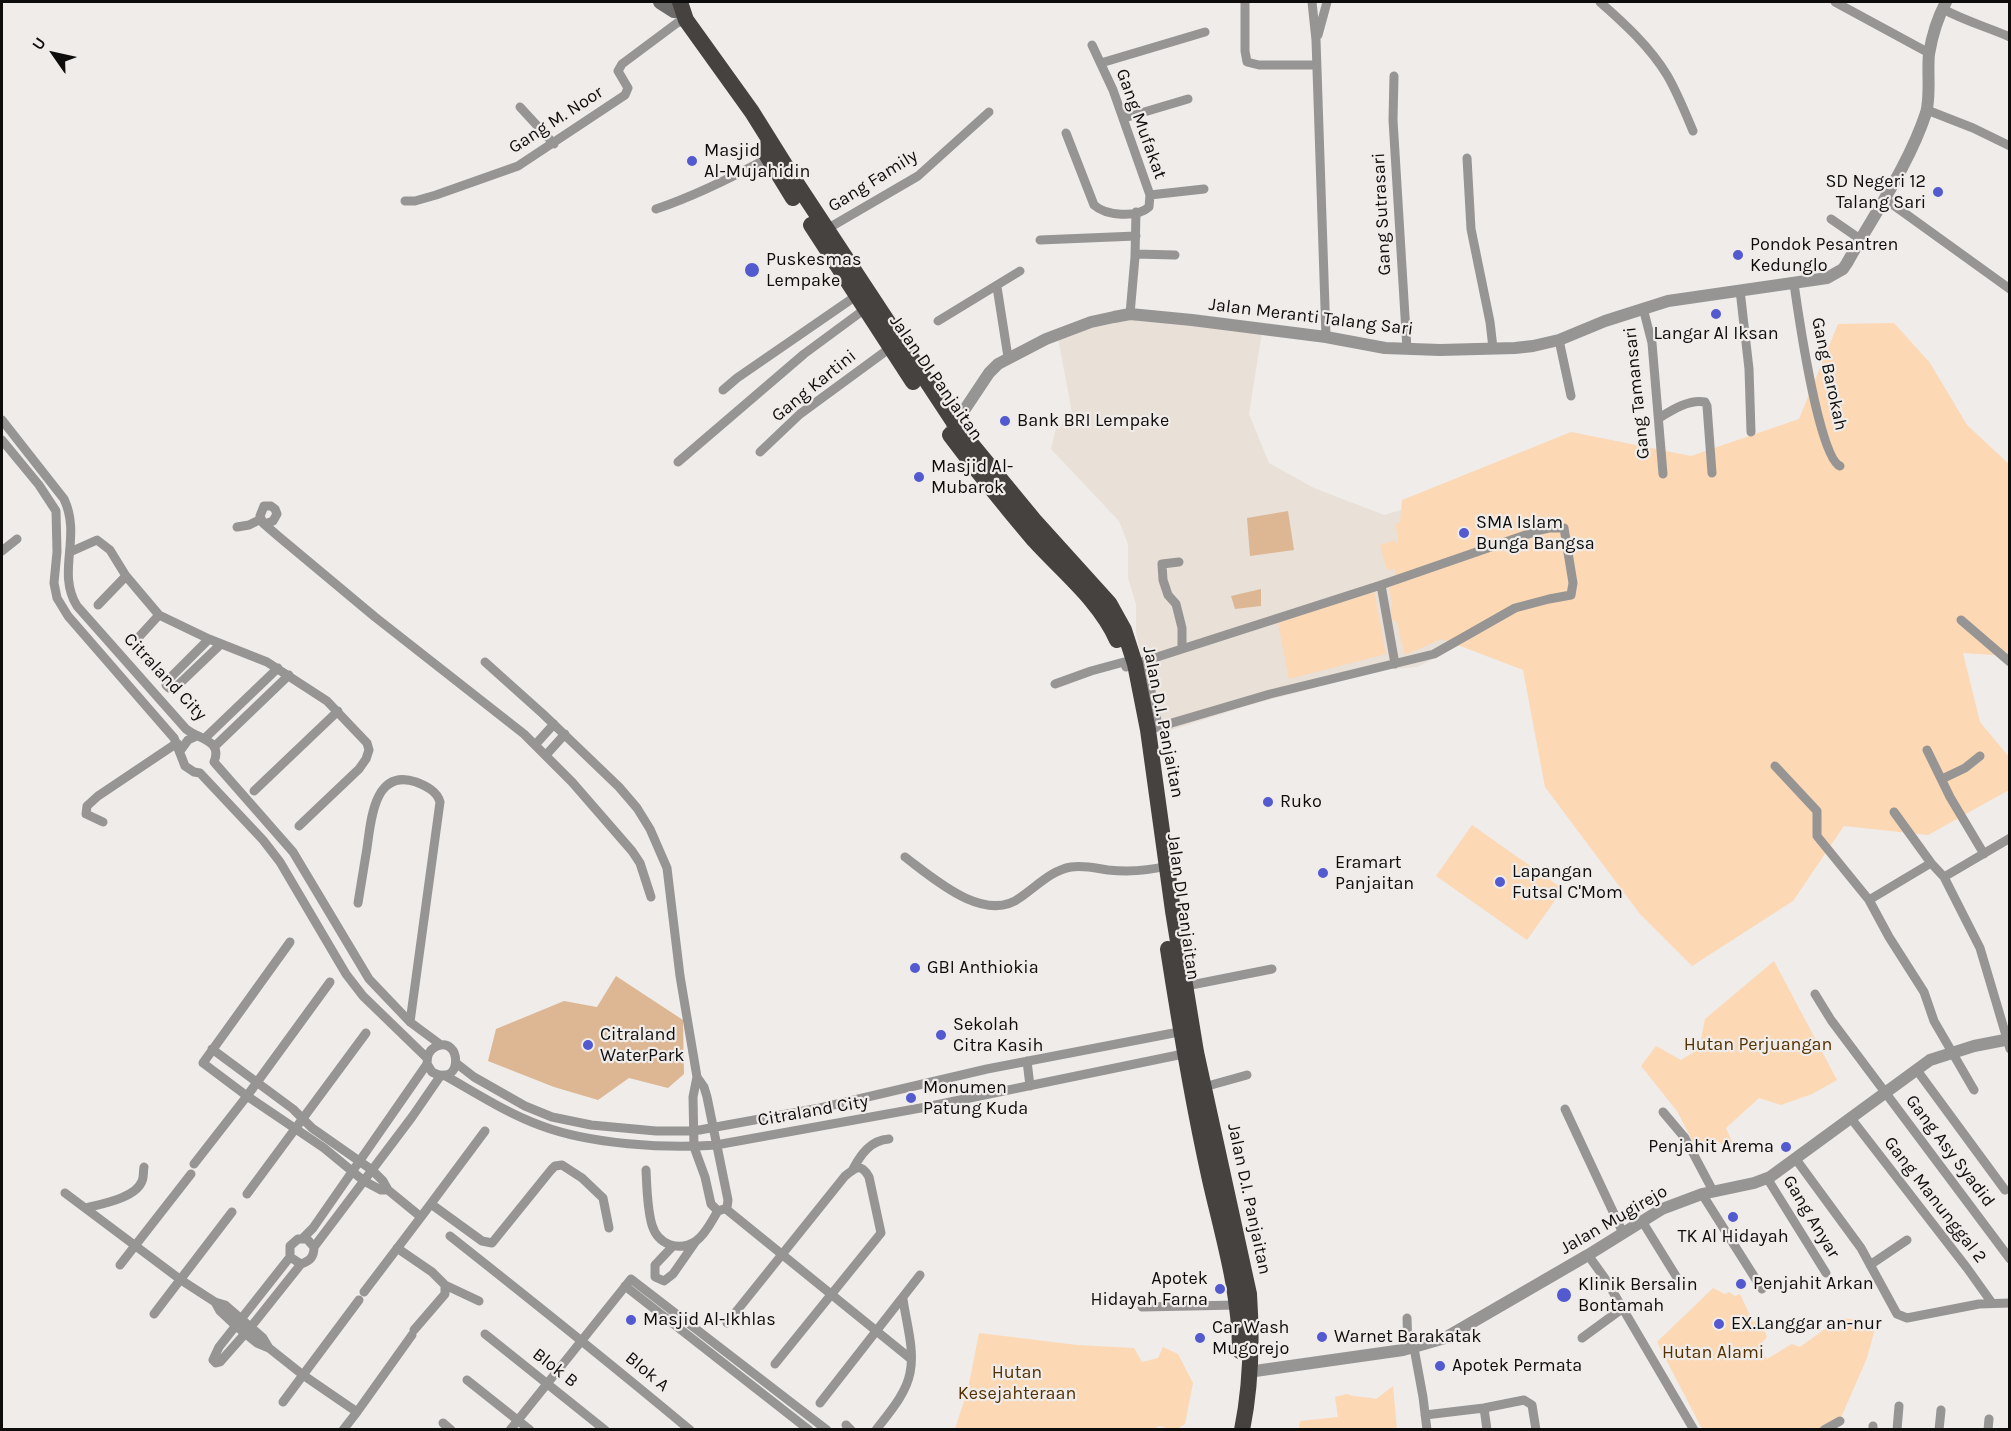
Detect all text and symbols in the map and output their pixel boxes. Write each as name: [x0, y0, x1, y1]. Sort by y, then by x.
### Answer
north arrow: [24, 24, 84, 84]
text: U: [28, 34, 50, 54]
street label: Gang Mufakat: [1111, 66, 1171, 182]
street label: Gang M. Noor: [505, 82, 607, 158]
place label: Masjid Al-Mujahidin: [704, 140, 810, 182]
street label: Gang Family: [824, 145, 922, 217]
street label: Gang Sutrasari: [1368, 152, 1396, 276]
marker: Masjid Al-Mujahidin: [685, 154, 699, 168]
place label: SD Negeri 12 Talang Sari: [1825, 171, 1926, 213]
marker: SD Negeri 12 Talang Sari: [1931, 185, 1945, 199]
place label: Pondok Pesantren Kedunglo: [1750, 234, 1898, 276]
marker: Pondok Pesantren Kedunglo: [1731, 248, 1745, 262]
place label: Puskesmas Lempake: [766, 249, 861, 292]
marker: Puskesmas Lempake: [743, 261, 761, 279]
street label: Jalan Meranti Talang Sari: [1208, 294, 1414, 340]
marker: Langar Al Iksan: [1709, 307, 1723, 321]
street label: Jalan DI Panjaitan: [885, 311, 987, 445]
street label: Gang Barokah: [1806, 315, 1852, 433]
place label: Langar Al Iksan: [1653, 323, 1779, 345]
street label: Gang Tamansari: [1619, 326, 1655, 460]
street label: Gang Kartini: [767, 345, 861, 427]
place label: Bank BRI Lempake: [1017, 410, 1169, 432]
marker: Bank BRI Lempake: [998, 414, 1012, 428]
place label: Masjid Al- Mubarok: [931, 456, 1013, 498]
marker: Masjid Al- Mubarok: [912, 470, 926, 484]
place label: SMA Islam Bunga Bangsa: [1476, 512, 1595, 554]
marker: SMA Islam Bunga Bangsa: [1457, 526, 1471, 540]
street label: Citraland City: [119, 629, 211, 725]
street label: Jalan D.I. Panjaitan: [1138, 644, 1188, 800]
place label: Ruko: [1280, 791, 1322, 813]
marker: Ruko: [1261, 795, 1275, 809]
street label: Jalan DI Panjaitan: [1162, 832, 1204, 982]
place label: Eramart Panjaitan: [1335, 852, 1414, 894]
place label: Lapangan Futsal C'Mom: [1512, 861, 1623, 904]
marker: Eramart Panjaitan: [1316, 866, 1330, 880]
marker: Lapangan Futsal C'Mom: [1493, 875, 1507, 889]
place label: GBI Anthiokia: [927, 957, 1039, 979]
marker: GBI Anthiokia: [908, 961, 922, 975]
place label: Sekolah Citra Kasih: [953, 1014, 1043, 1056]
place label: Citraland WaterPark: [600, 1024, 684, 1066]
marker: Sekolah Citra Kasih: [934, 1028, 948, 1042]
park label: Hutan Perjuangan: [1684, 1034, 1832, 1056]
marker: Citraland WaterPark: [581, 1038, 595, 1052]
place label: Monumen Patung Kuda: [923, 1077, 1028, 1120]
street label: Citraland City: [756, 1091, 870, 1131]
marker: Monumen Patung Kuda: [904, 1091, 918, 1105]
street label: Gang Asy Syadid: [1901, 1091, 1999, 1211]
street label: Jalan D.I. Panjaitan: [1222, 1121, 1276, 1277]
street label: Gang Manunggal 2: [1879, 1132, 1991, 1268]
place label: Penjahit Arema: [1648, 1136, 1774, 1158]
marker: Penjahit Arema: [1779, 1140, 1793, 1154]
street label: Gang Anyar: [1778, 1172, 1844, 1262]
street label: Jalan Mugirejo: [1557, 1181, 1671, 1259]
marker: TK Al Hidayah: [1726, 1210, 1740, 1224]
place label: TK Al Hidayah: [1678, 1226, 1788, 1248]
place label: Apotek Hidayah Farna: [1090, 1268, 1208, 1310]
place label: Penjahit Arkan: [1753, 1273, 1874, 1295]
place label: Klinik Bersalin Bontamah: [1578, 1274, 1698, 1316]
marker: Penjahit Arkan: [1734, 1277, 1748, 1291]
marker: Apotek Hidayah Farna: [1213, 1282, 1227, 1296]
marker: Klinik Bersalin Bontamah: [1555, 1286, 1573, 1304]
place label: Masjid Al-Ikhlas: [643, 1309, 776, 1331]
marker: Masjid Al-Ikhlas: [624, 1313, 638, 1327]
place label: EX.Langgar an-nur: [1731, 1313, 1881, 1335]
place label: Car Wash Mugorejo: [1212, 1317, 1289, 1360]
marker: EX.Langgar an-nur: [1712, 1317, 1726, 1331]
place label: Warnet Barakatak: [1334, 1326, 1481, 1348]
marker: Warnet Barakatak: [1315, 1330, 1329, 1344]
marker: Car Wash Mugorejo: [1193, 1331, 1207, 1345]
park label: Hutan Alami: [1662, 1342, 1764, 1364]
street label: Blok B: [528, 1344, 582, 1392]
street label: Blok A: [621, 1347, 673, 1397]
place label: Apotek Permata: [1452, 1355, 1582, 1377]
marker: Apotek Permata: [1433, 1359, 1447, 1373]
park label: Hutan Kesejahteraan: [958, 1362, 1076, 1404]

